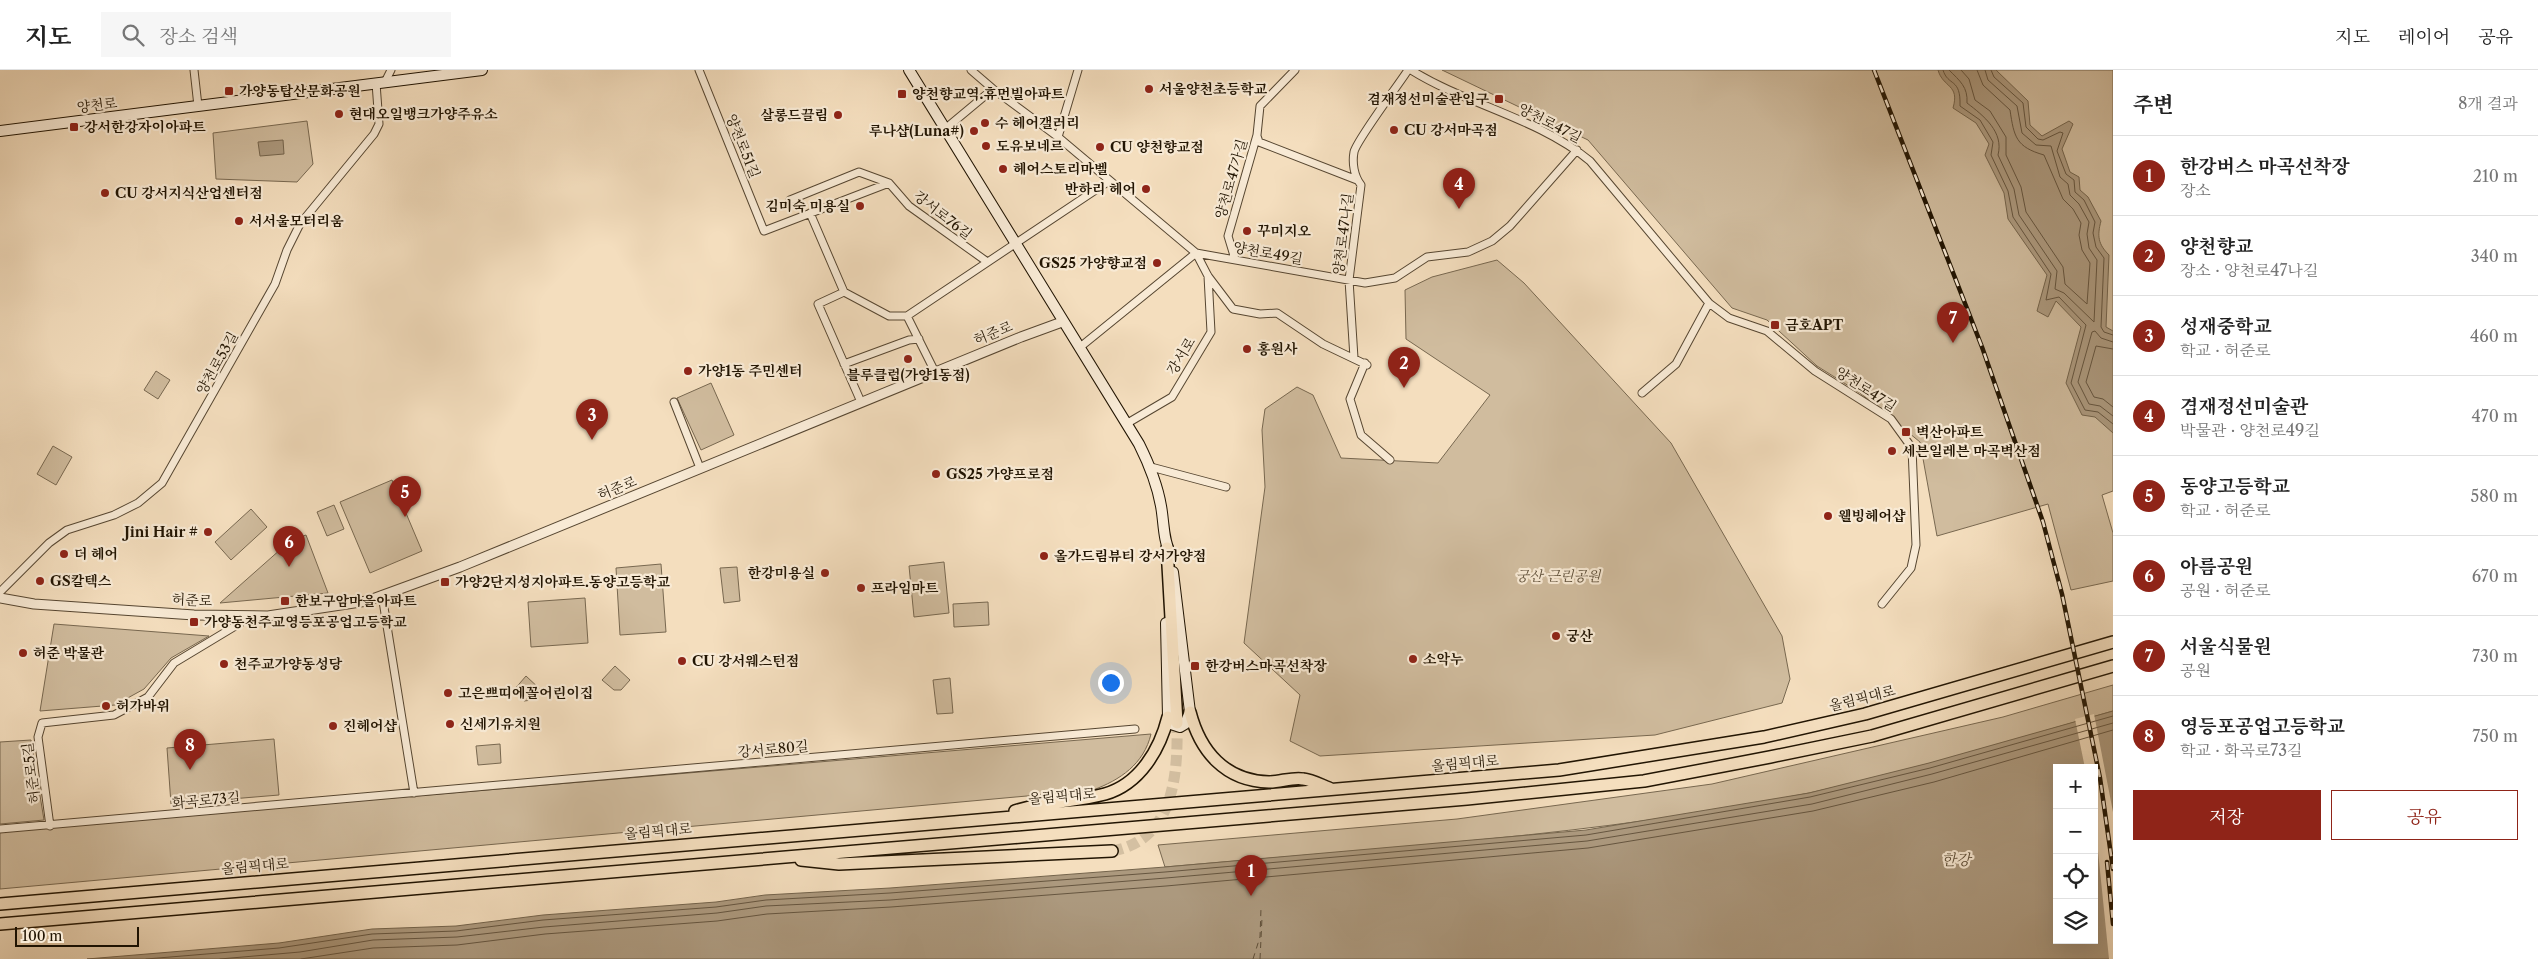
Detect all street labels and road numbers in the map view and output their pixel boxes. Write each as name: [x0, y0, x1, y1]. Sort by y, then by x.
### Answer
street label: 양천로: [76, 94, 119, 116]
street label: 양천로47길: [1515, 99, 1585, 147]
street label: 양천로51길: [722, 111, 764, 181]
street label: 양천로47가길: [1211, 137, 1251, 221]
street label: 강서로76길: [910, 187, 976, 243]
street label: 양천로47나길: [1329, 192, 1357, 276]
street label: 양천로49길: [1232, 238, 1304, 268]
street label: 허준로: [971, 317, 1016, 349]
street label: 양천로53길: [192, 328, 242, 398]
street label: 강서로: [1163, 334, 1199, 378]
street label: 양천로47길: [1832, 363, 1900, 415]
street label: 허준로: [595, 472, 640, 504]
street label: 허준로: [171, 590, 213, 610]
street label: 올림픽대로: [1827, 681, 1897, 715]
street label: 강서로80길: [737, 737, 809, 761]
street label: 허준로5길: [18, 741, 44, 805]
street label: 올림픽대로: [1431, 751, 1500, 775]
street label: 올림픽대로: [1028, 784, 1097, 808]
street label: 화곡로73길: [171, 788, 241, 812]
street label: 올림픽대로: [624, 819, 693, 843]
street label: 올림픽대로: [221, 854, 290, 878]

